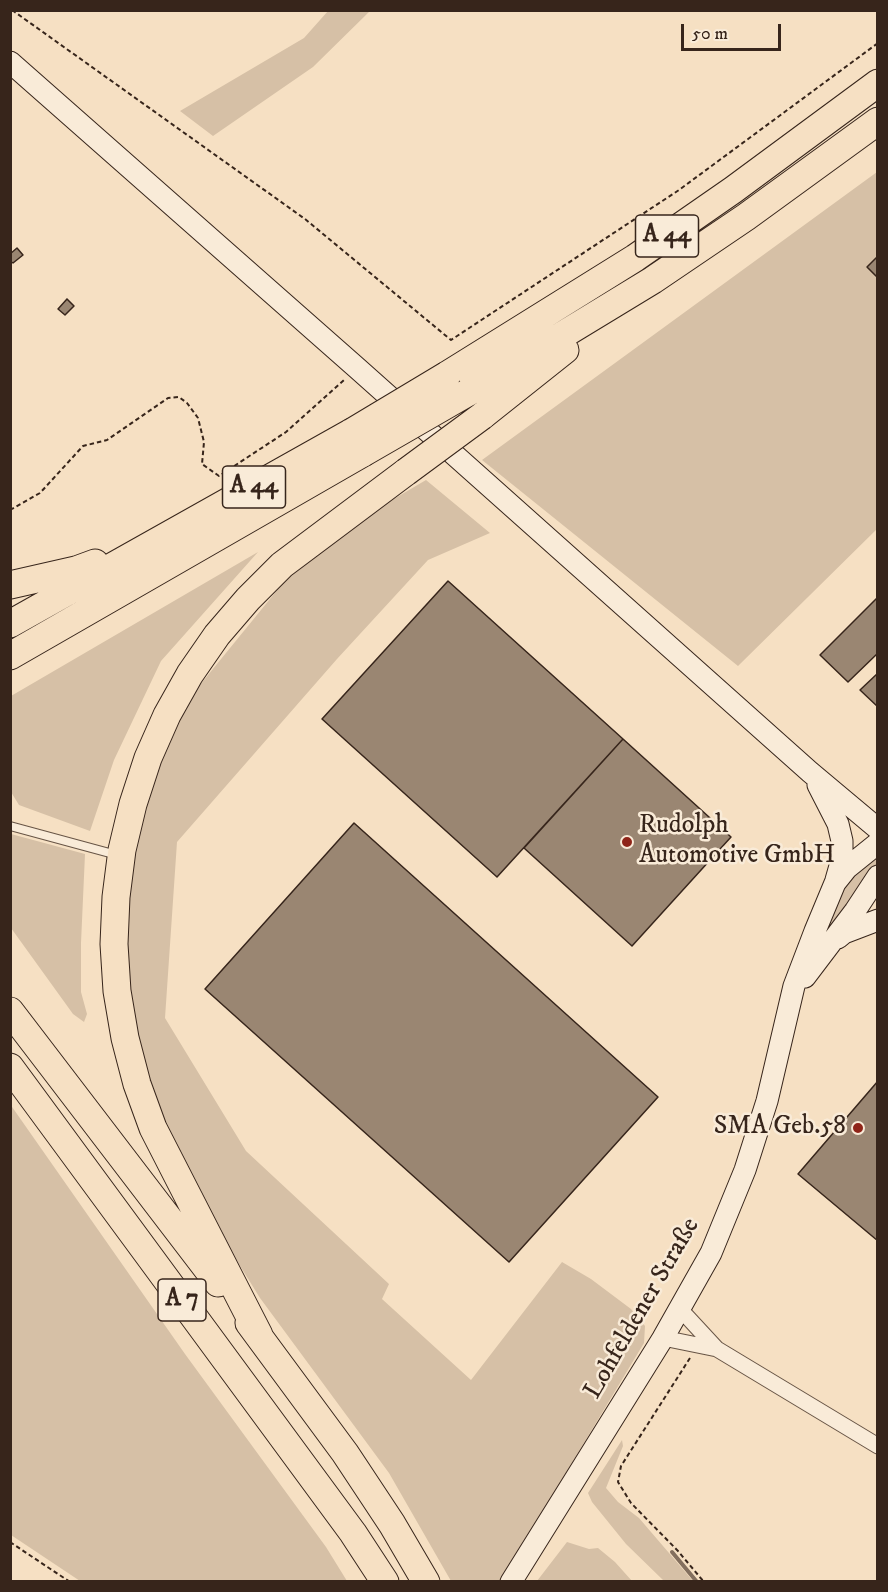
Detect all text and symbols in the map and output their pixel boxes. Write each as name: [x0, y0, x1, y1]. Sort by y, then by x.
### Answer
scale bar: [684, 12, 784, 50]
text: 50 m: [692, 23, 728, 45]
road number: A 44: [636, 215, 698, 257]
road number: A 44: [222, 466, 286, 508]
place label: Rudolph Automotive GmbH: [639, 811, 835, 873]
marker: Rudolph Automotive GmbH: [620, 835, 634, 849]
place label: SMA Geb.58: [714, 1112, 846, 1144]
marker: SMA Geb.58: [851, 1121, 865, 1135]
street label: Lohfeldener Straße: [578, 1213, 708, 1405]
road number: A 7: [158, 1279, 206, 1321]

